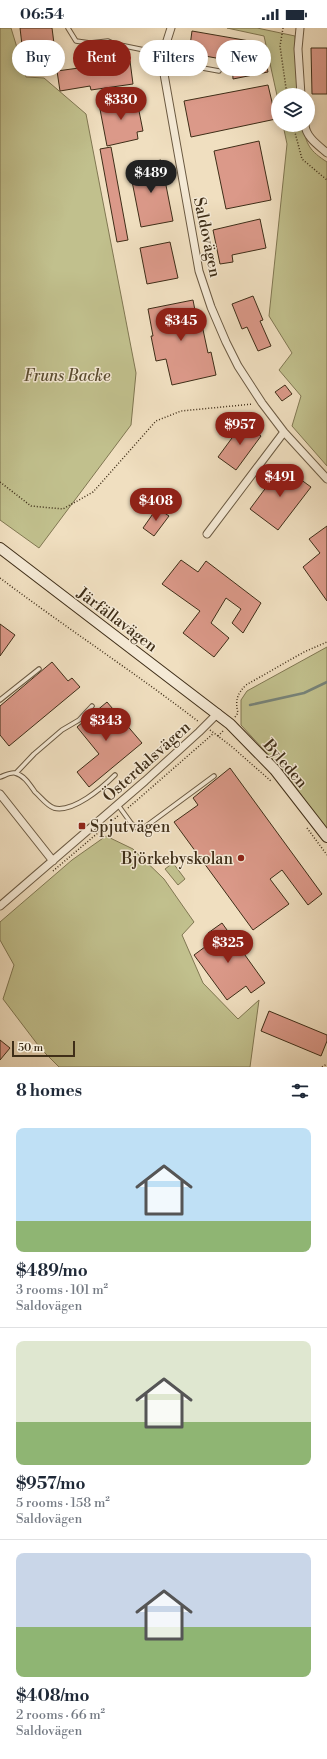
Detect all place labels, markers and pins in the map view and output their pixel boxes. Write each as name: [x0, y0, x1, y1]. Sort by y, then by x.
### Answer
pin: $330: [97, 87, 145, 121]
pin: $489: [127, 160, 175, 194]
pin: $345: [157, 308, 205, 342]
pin: $957: [216, 412, 264, 446]
pin: $491: [256, 464, 304, 498]
pin: $408: [132, 488, 180, 522]
pin: $343: [82, 708, 130, 742]
place label: Spjutvägen: [90, 817, 171, 837]
marker: Spjutvägen: [77, 821, 87, 831]
place label: Björkebyskolan: [120, 849, 233, 869]
marker: Björkebyskolan: [236, 853, 246, 863]
pin: $325: [204, 930, 252, 964]

